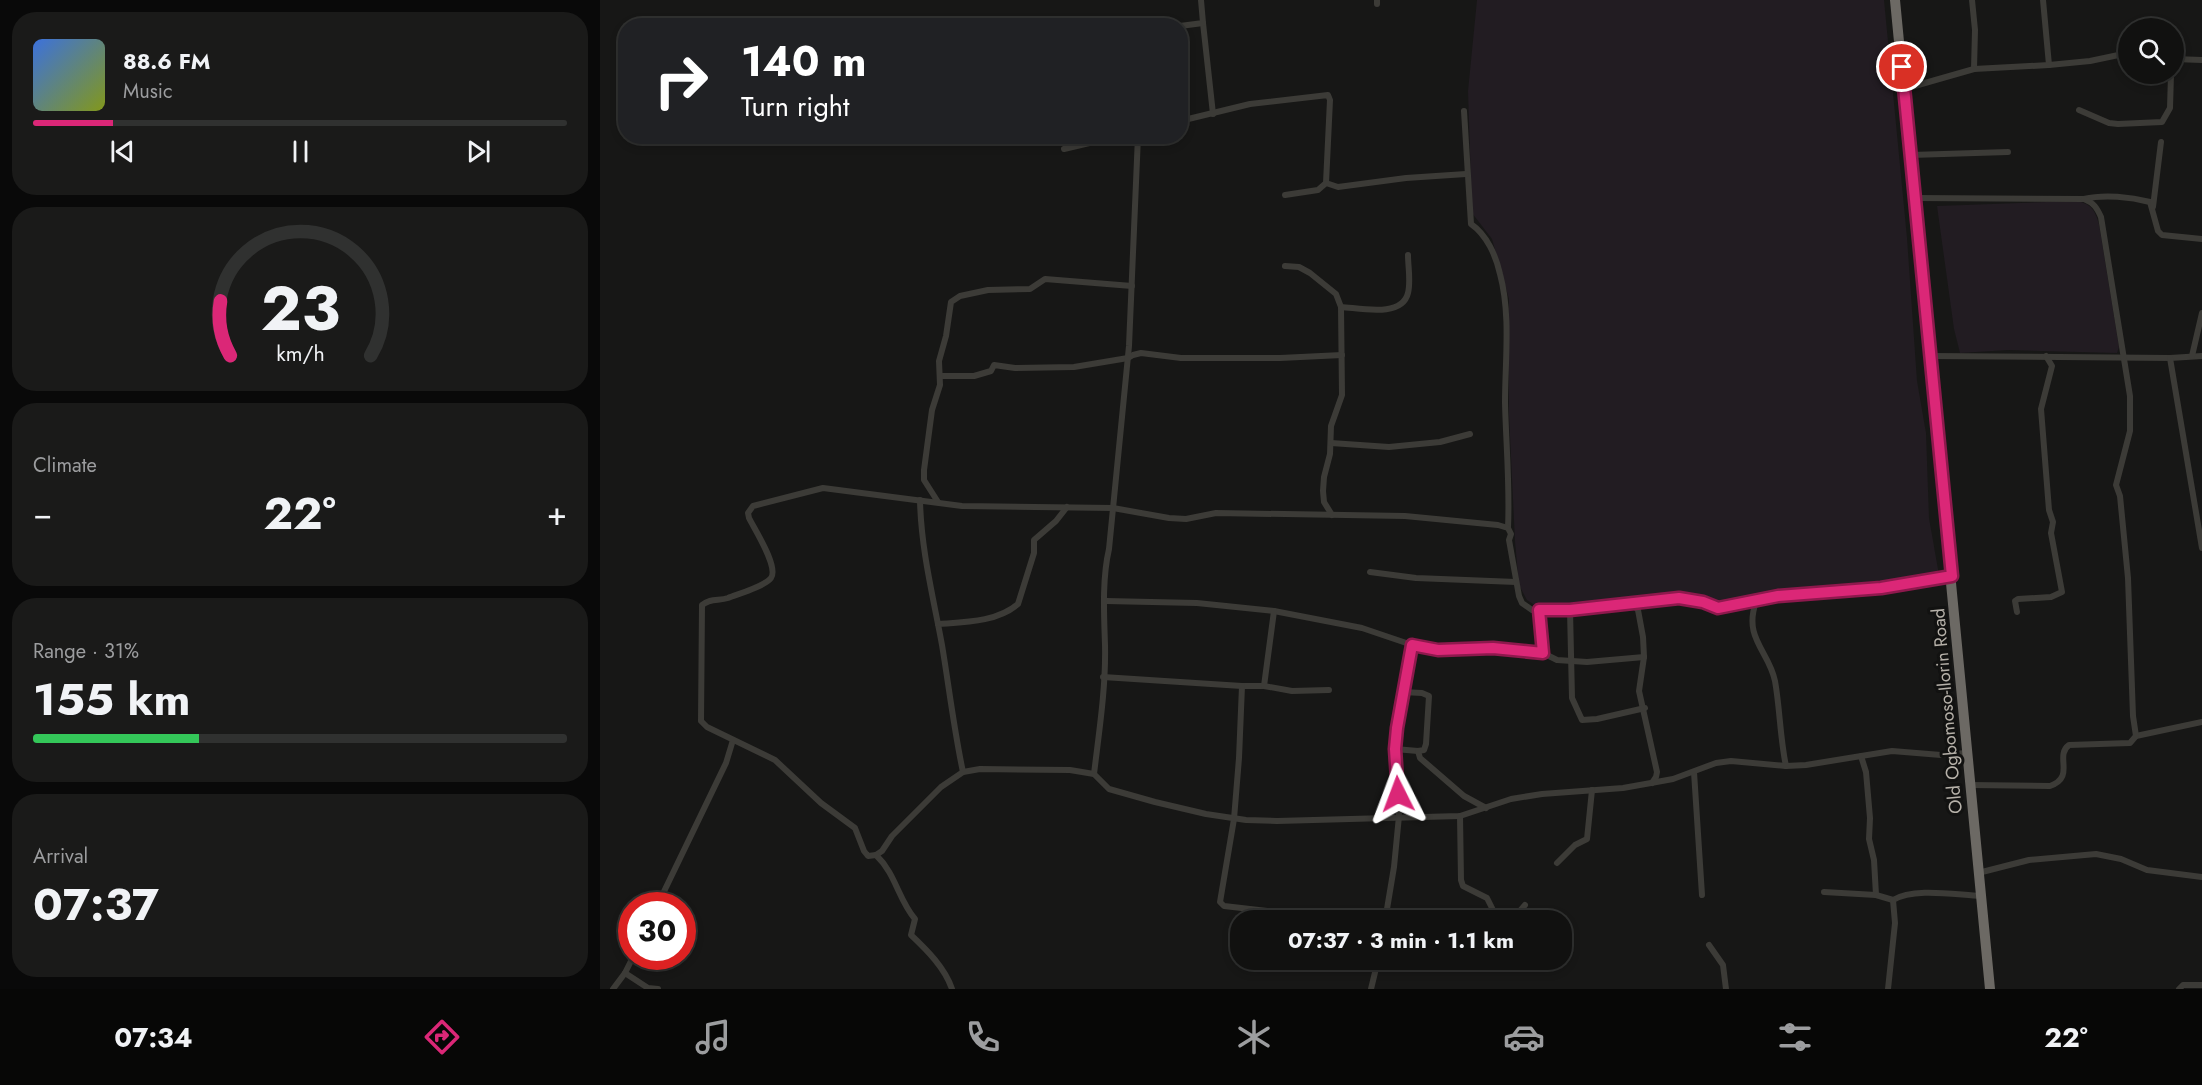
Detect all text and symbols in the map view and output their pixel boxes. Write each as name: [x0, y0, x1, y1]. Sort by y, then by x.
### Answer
map controls: [2118, 18, 2184, 84]
button: search: [2118, 18, 2184, 84]
text: 140 m: [741, 31, 867, 92]
pin: [1876, 41, 1927, 92]
icon: right: [642, 42, 720, 120]
text: 88.6 FM: [123, 45, 210, 77]
icon: arrive: [1885, 50, 1918, 83]
text: Music: [123, 77, 173, 106]
text: Turn right: [741, 87, 849, 126]
icon: previous: [106, 135, 139, 168]
icon: pause: [284, 135, 317, 168]
icon: next: [462, 135, 495, 168]
text: 23: [260, 263, 340, 353]
text: km/h: [276, 339, 324, 370]
text: Climate: [33, 451, 97, 480]
text: 22°: [263, 481, 336, 546]
text: −: [33, 490, 52, 537]
text: +: [547, 490, 567, 537]
street label: Old Ogbomoso-Ilorin Road: [1925, 607, 1969, 815]
text: Range · 31%: [33, 637, 139, 666]
text: 155 km: [33, 667, 190, 732]
position arrow: [1366, 762, 1430, 826]
text: Arrival: [33, 842, 88, 871]
text: 07:37: [33, 872, 159, 937]
speed limit sign: 30: [618, 892, 696, 970]
text: 07:37 · 3 min · 1.1 km: [1288, 924, 1514, 956]
icon: directions: [421, 1016, 463, 1058]
icon: music: [692, 1016, 734, 1058]
icon: phone: [962, 1016, 1004, 1058]
icon: climate: [1233, 1016, 1275, 1058]
icon: car: [1503, 1016, 1545, 1058]
icon: filters: [1774, 1016, 1816, 1058]
text: 07:34: [114, 1018, 193, 1057]
text: 22°: [2044, 1018, 2088, 1057]

